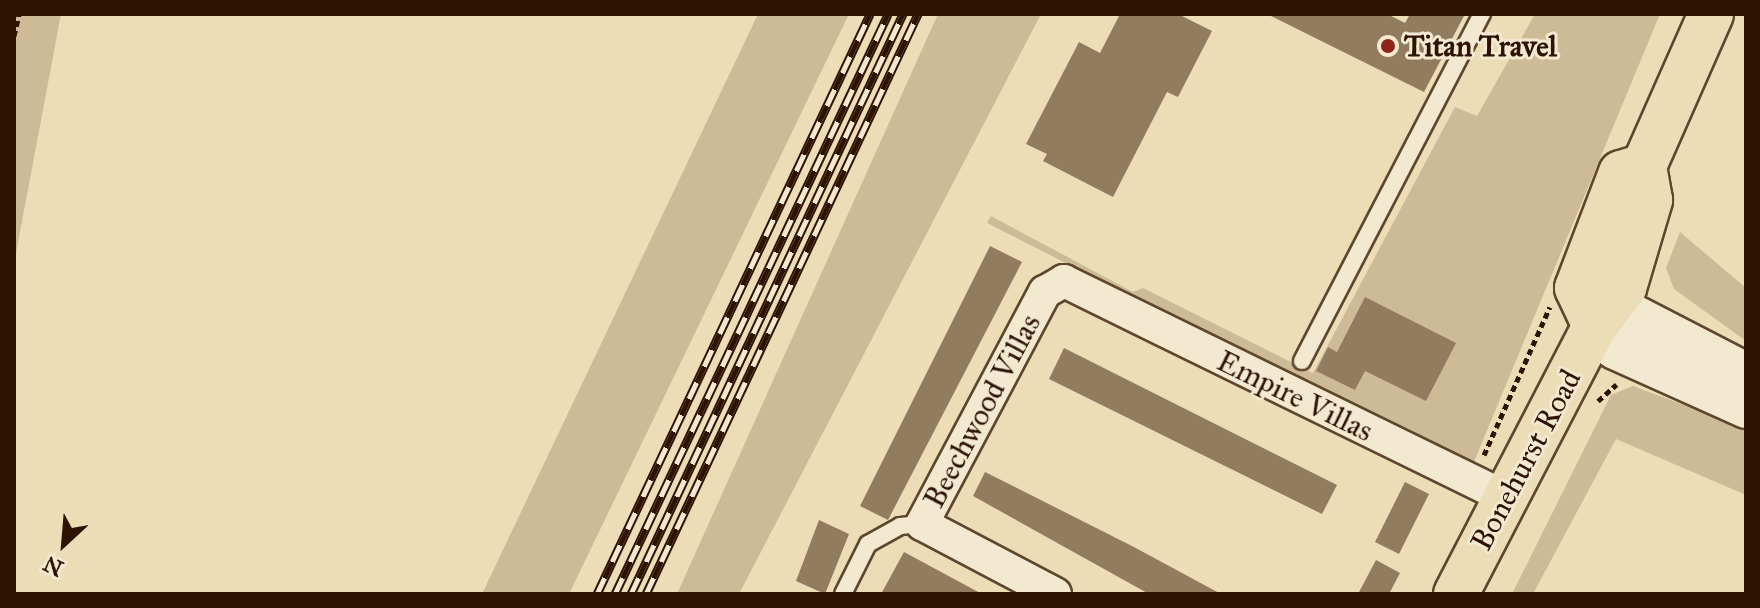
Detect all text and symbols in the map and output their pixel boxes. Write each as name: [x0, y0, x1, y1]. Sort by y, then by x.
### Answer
place label: Titan Travel: [1404, 28, 1557, 64]
marker: Titan Travel: [1379, 37, 1397, 55]
street label: Beechwood Villas: [916, 308, 1048, 514]
street label: Empire Villas: [1211, 343, 1379, 449]
street label: Bonehurst Road: [1463, 363, 1589, 557]
north arrow: [24, 504, 104, 584]
text: N: [39, 550, 68, 582]

